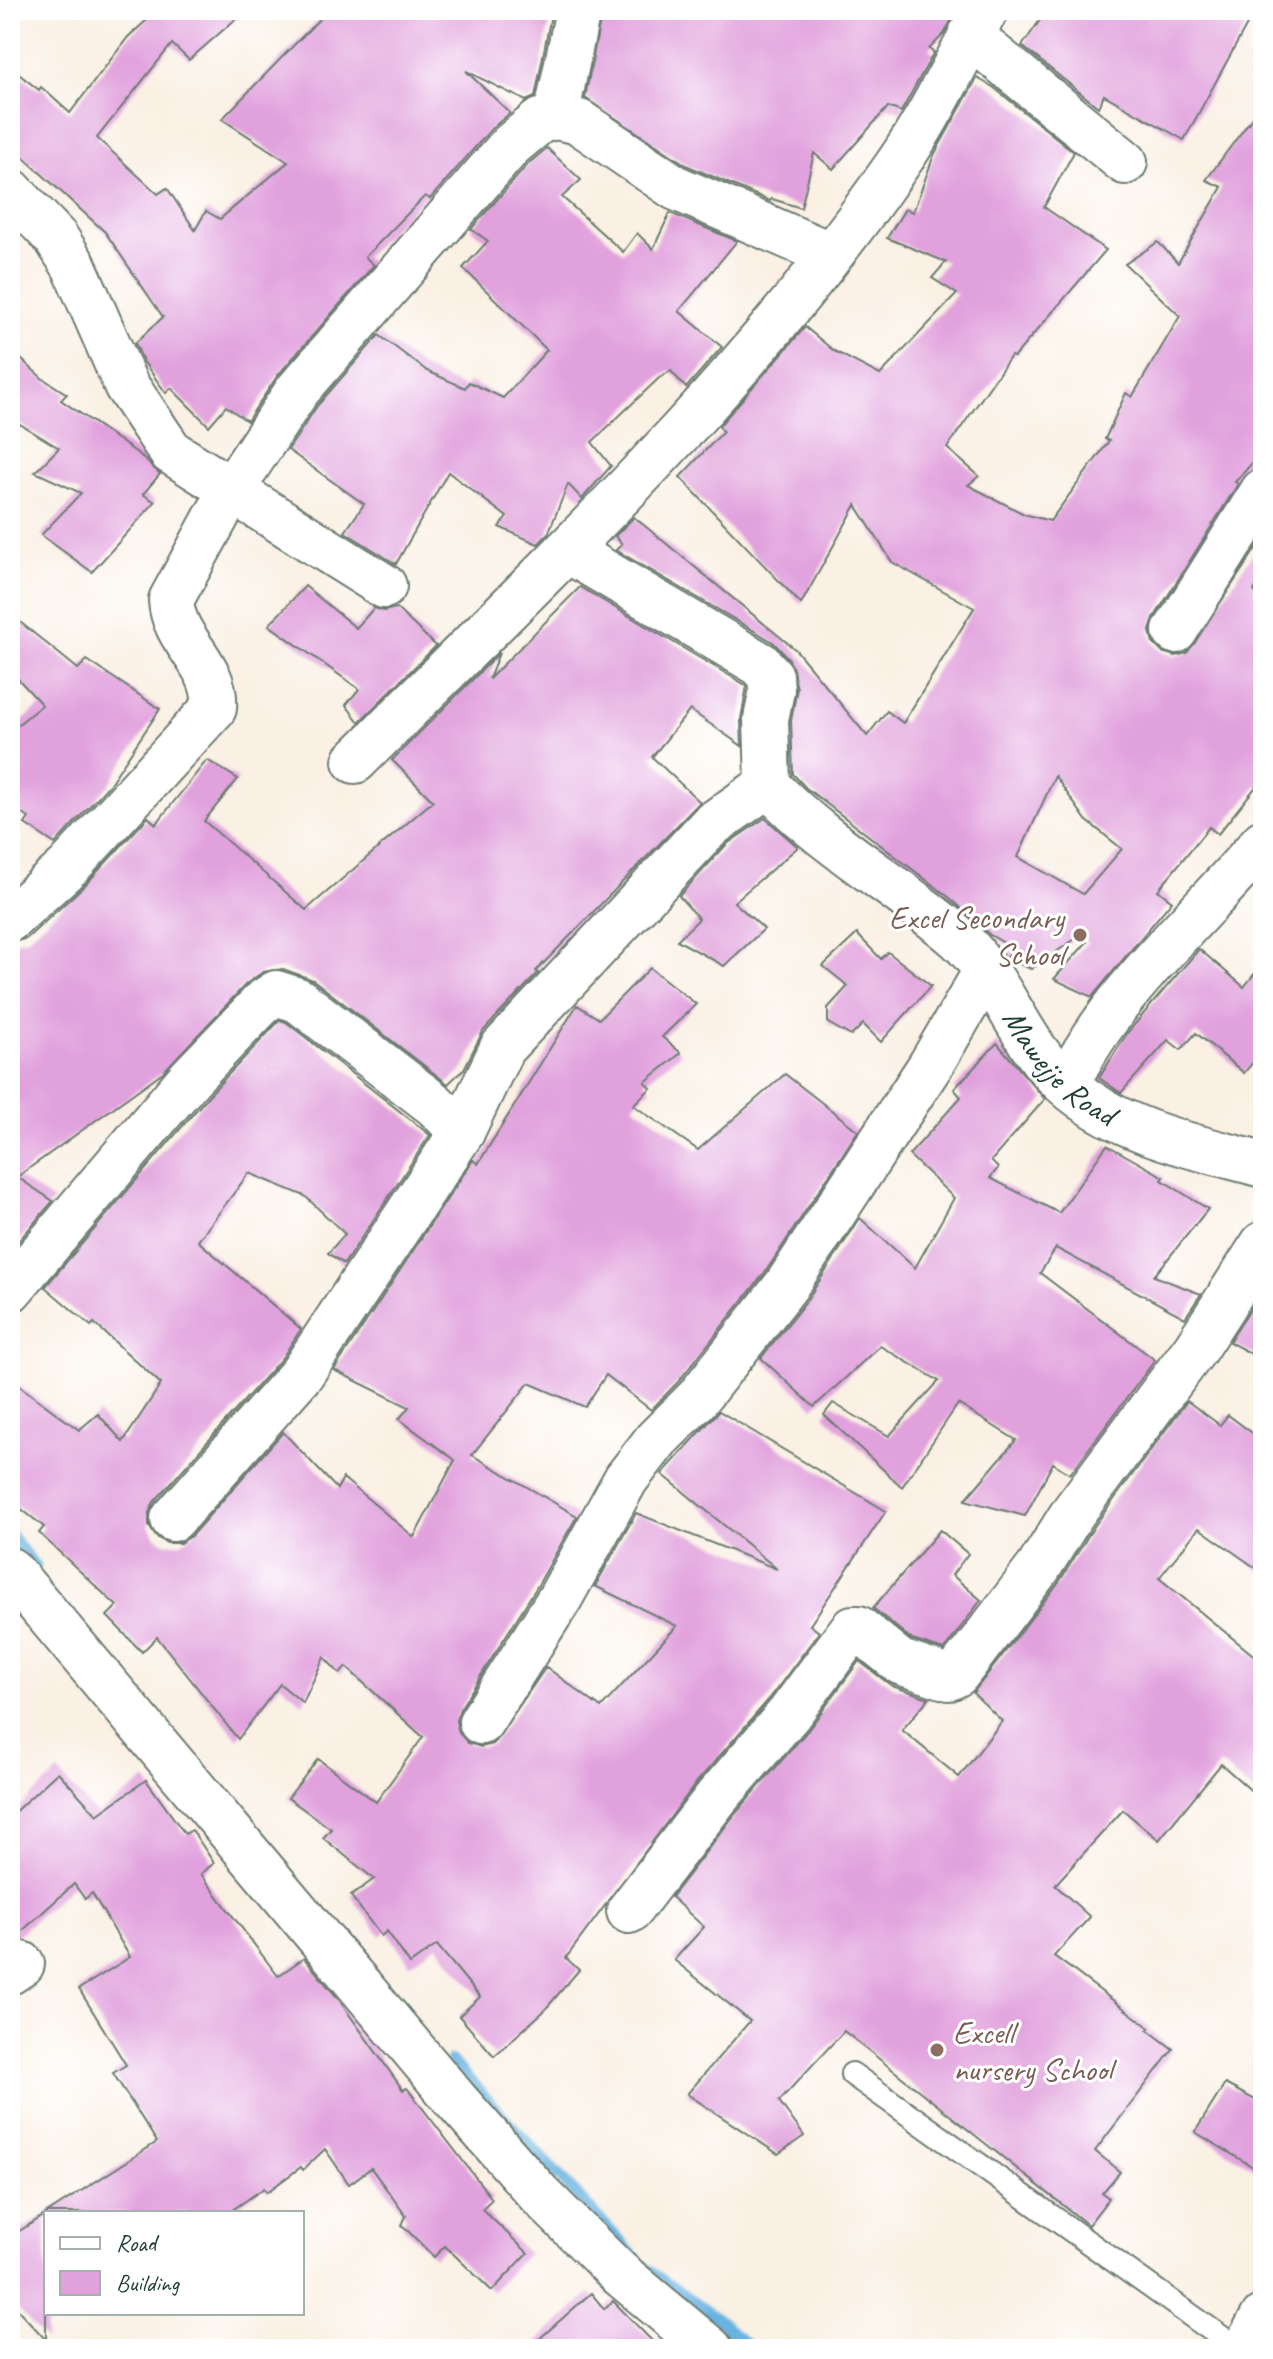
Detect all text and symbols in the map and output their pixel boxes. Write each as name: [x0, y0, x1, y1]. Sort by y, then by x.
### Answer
place label: Excel Secondary School: [889, 897, 1070, 975]
marker: Excel Secondary School: [1071, 926, 1089, 944]
street label: Mawejje Road: [993, 1001, 1126, 1137]
place label: Excell nursery School: [953, 2012, 1118, 2090]
marker: Excell nursery School: [928, 2041, 946, 2059]
legend: [44, 2211, 304, 2315]
text: Road: [116, 2228, 160, 2258]
text: Building: [116, 2268, 181, 2298]

